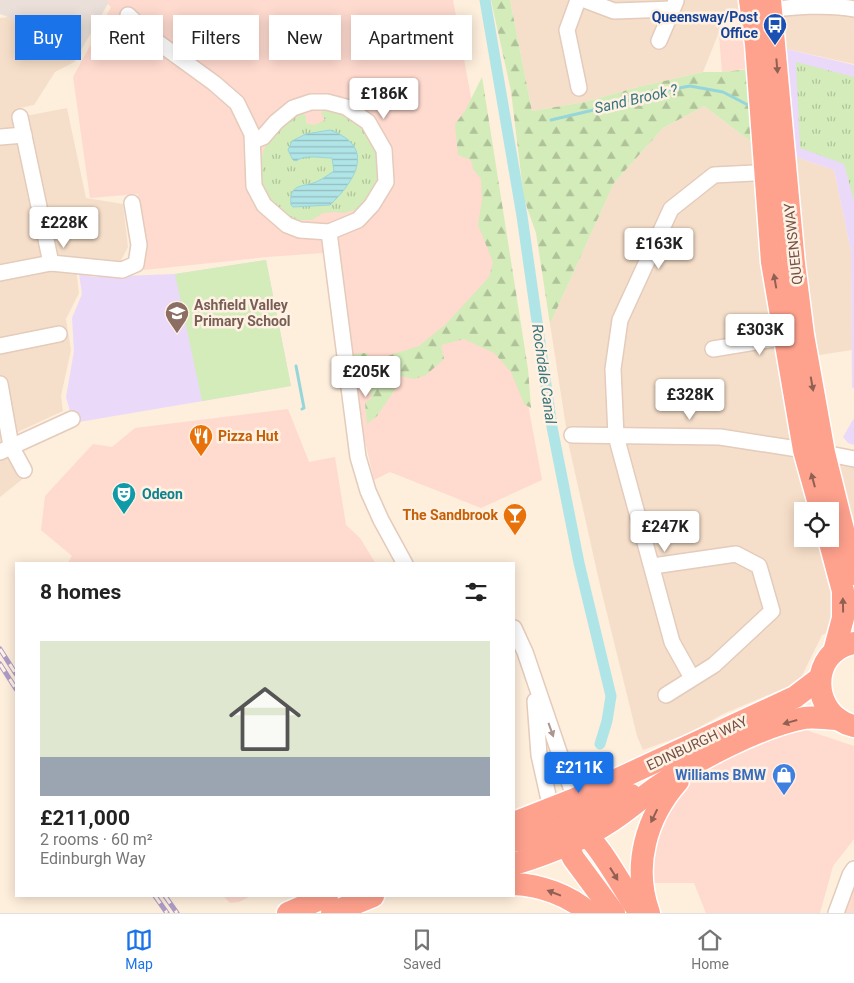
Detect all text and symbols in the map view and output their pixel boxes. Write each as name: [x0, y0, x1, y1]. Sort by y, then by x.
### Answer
place label: Queensway/Post Office: [652, 9, 758, 41]
bus stop icon: Queensway/Post Office: [762, 12, 788, 46]
chip: Buy: [15, 15, 81, 60]
chip: Rent: [91, 15, 163, 60]
chip: Filters: [173, 15, 259, 60]
chip: New: [269, 15, 341, 60]
chip: Apartment: [351, 15, 472, 60]
one-way arrow: [773, 58, 781, 74]
pin: £186K: [349, 78, 419, 120]
water label: Sand Brook ?: [593, 81, 679, 117]
text: £186K: [360, 84, 408, 103]
street label: QUEENSWAY: [781, 202, 805, 286]
pin: £228K: [29, 206, 99, 249]
text: £228K: [40, 213, 88, 232]
pin: £163K: [624, 228, 694, 270]
text: £163K: [635, 234, 683, 253]
one-way arrow: [771, 272, 779, 288]
place label: Ashfield Valley Primary School: [194, 297, 291, 329]
school or university icon: Ashfield Valley Primary School: [164, 300, 190, 334]
pin: £303K: [725, 314, 795, 356]
text: £303K: [736, 320, 784, 339]
water label: Rochdale Canal: [528, 323, 560, 426]
pin: £205K: [331, 356, 401, 398]
text: £205K: [342, 362, 390, 381]
one-way arrow: [808, 376, 816, 391]
pin: £328K: [655, 378, 725, 421]
text: £328K: [666, 385, 714, 404]
restaurant icon: Pizza Hut: [188, 423, 214, 457]
place label: Pizza Hut: [218, 428, 279, 444]
one-way arrow: [808, 473, 816, 488]
theatre icon: Odeon: [111, 481, 137, 515]
place label: Odeon: [142, 486, 183, 502]
bar icon: The Sandbrook: [502, 502, 528, 536]
map controls: [794, 502, 839, 547]
button: locate: [794, 502, 839, 547]
place label: The Sandbrook: [403, 507, 499, 523]
pin: £247K: [630, 510, 700, 553]
text: £247K: [641, 517, 689, 536]
icon: filters: [462, 578, 490, 606]
text: 8 homes: [40, 580, 121, 604]
one-way arrow: [839, 597, 847, 613]
icon: home: [220, 674, 310, 764]
street label: EDINBURGH WAY: [644, 712, 750, 773]
one-way arrow: [782, 718, 797, 726]
one-way arrow: [547, 723, 555, 738]
pin: £211K: [544, 752, 614, 794]
text: £211K: [555, 758, 603, 777]
shop icon: Williams BMW: [771, 762, 797, 796]
place label: Williams BMW: [675, 767, 767, 783]
text: £211,000: [40, 806, 130, 830]
one-way arrow: [650, 808, 659, 823]
text: 2 rooms · 60 m²: [40, 830, 153, 849]
text: Edinburgh Way: [40, 849, 146, 868]
one-way arrow: [610, 867, 619, 880]
one-way arrow: [546, 888, 561, 896]
tab: Map: [125, 926, 153, 972]
tab: Saved: [403, 926, 441, 972]
tab: Home: [691, 926, 729, 972]

